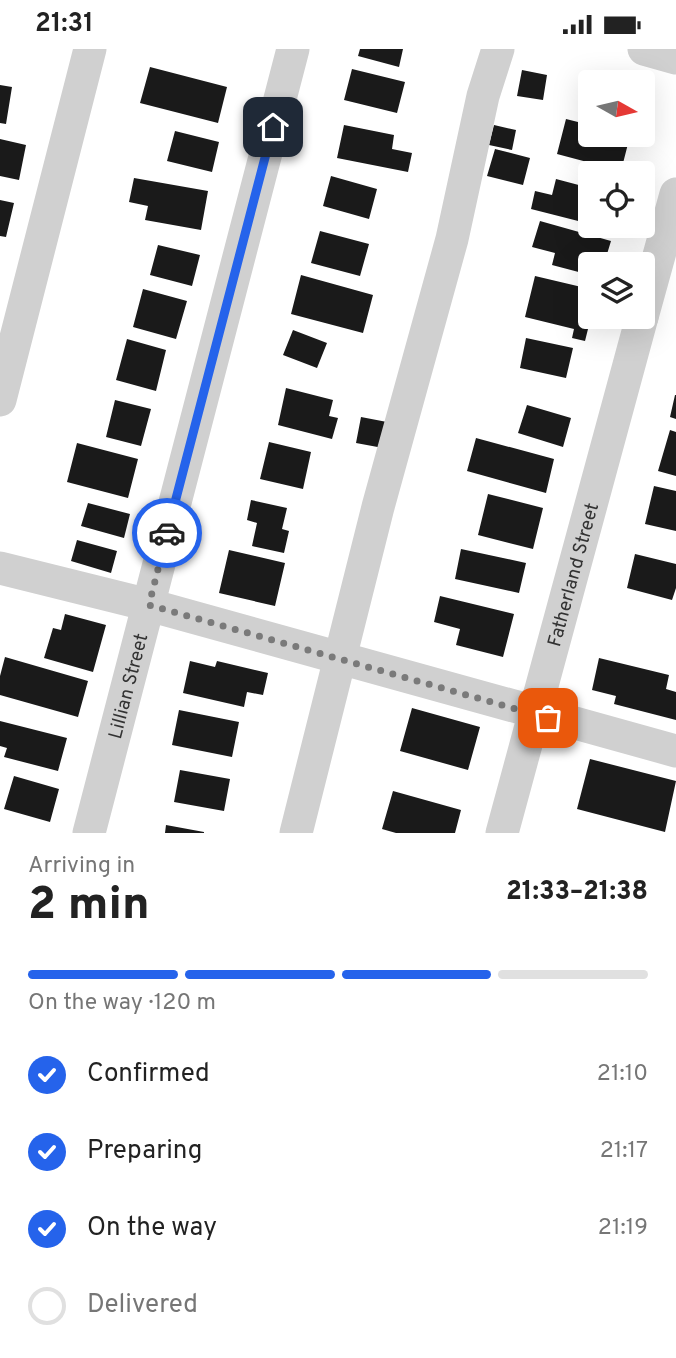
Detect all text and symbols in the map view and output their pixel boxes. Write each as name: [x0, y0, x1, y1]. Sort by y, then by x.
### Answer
text: 21:31: [35, 8, 94, 41]
north arrow: [578, 70, 654, 147]
map controls: [578, 70, 655, 329]
pin: [243, 97, 303, 157]
icon: home: [254, 108, 292, 146]
button: locate: [578, 161, 655, 238]
button: layers: [578, 252, 655, 329]
courier: [132, 498, 202, 568]
street label: Fatherland Street: [543, 500, 605, 650]
icon: car: [148, 514, 186, 552]
street label: Lillian Street: [104, 631, 154, 742]
pin: [518, 688, 578, 748]
icon: bag: [529, 699, 567, 737]
text: Arriving in: [28, 852, 135, 881]
text: 21:33–21:38: [506, 876, 648, 909]
text: 2 min: [28, 877, 150, 936]
text: On the way · 120 m: [28, 989, 216, 1018]
icon: check: [28, 1056, 66, 1094]
text: Confirmed: [87, 1058, 210, 1091]
text: 21:10: [597, 1060, 648, 1089]
icon: check: [28, 1133, 66, 1171]
text: Preparing: [87, 1135, 202, 1168]
text: 21:17: [600, 1137, 648, 1166]
icon: check: [28, 1210, 66, 1248]
text: On the way: [87, 1212, 217, 1245]
text: 21:19: [598, 1214, 648, 1243]
text: Delivered: [87, 1289, 198, 1322]

